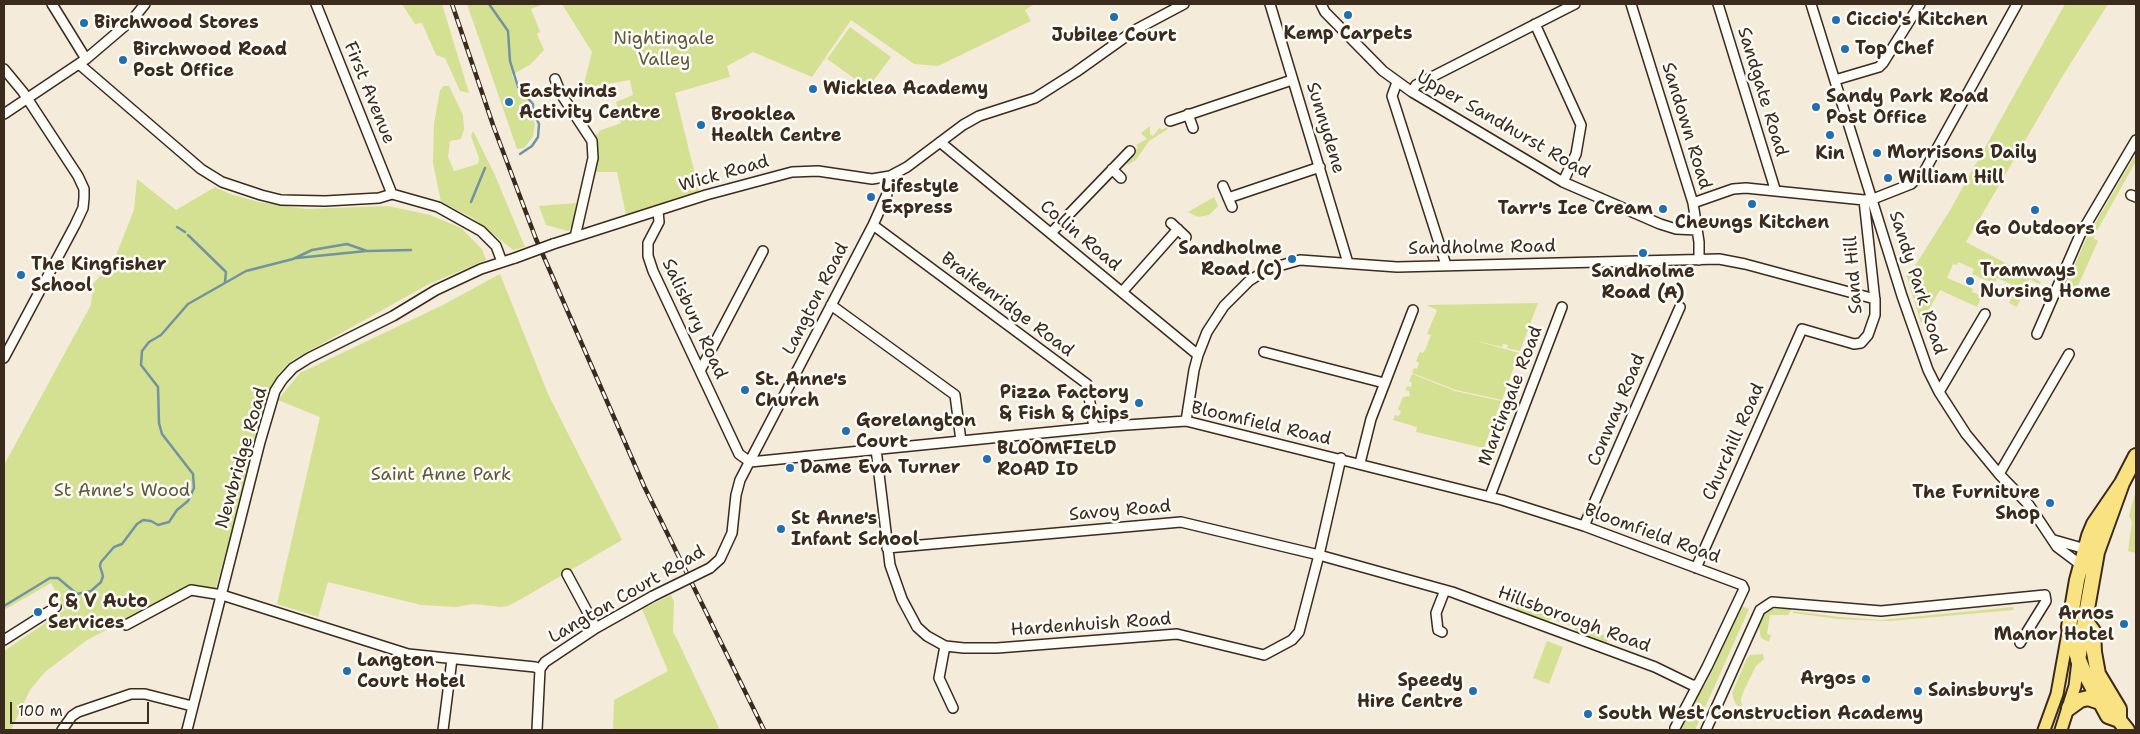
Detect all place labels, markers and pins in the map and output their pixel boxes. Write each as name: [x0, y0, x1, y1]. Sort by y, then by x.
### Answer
marker: Kemp Carpets: [1342, 9, 1354, 21]
place label: Ciccio's Kitchen: [1846, 9, 1988, 31]
marker: Jubilee Court: [1108, 11, 1120, 23]
place label: Birchwood Stores: [94, 12, 259, 34]
marker: Ciccio's Kitchen: [1830, 14, 1842, 26]
marker: Birchwood Stores: [78, 17, 90, 29]
place label: Kemp Carpets: [1284, 23, 1412, 45]
place label: Jubilee Court: [1052, 25, 1176, 47]
place label: Top Chef: [1855, 38, 1934, 60]
place label: Birchwood Road Post Office: [133, 39, 287, 82]
marker: Top Chef: [1839, 43, 1851, 55]
marker: Birchwood Road Post Office: [117, 54, 129, 66]
place label: Wicklea Academy: [823, 78, 988, 100]
place label: Eastwinds Activity Centre: [519, 81, 661, 124]
marker: Wicklea Academy: [807, 83, 819, 95]
place label: Sandy Park Road Post Office: [1826, 86, 1989, 128]
marker: Eastwinds Activity Centre: [503, 96, 515, 108]
marker: Sandy Park Road Post Office: [1810, 101, 1822, 113]
place label: Brooklea Health Centre: [711, 104, 842, 146]
marker: Brooklea Health Centre: [695, 119, 707, 131]
marker: Kin: [1824, 129, 1836, 141]
place label: Morrisons Daily: [1887, 142, 2037, 164]
place label: Kin: [1815, 143, 1845, 165]
marker: Morrisons Daily: [1871, 147, 1883, 159]
place label: William Hill: [1898, 167, 2004, 189]
marker: William Hill: [1882, 172, 1894, 184]
place label: Lifestyle Express: [881, 176, 959, 218]
marker: Lifestyle Express: [865, 191, 877, 203]
place label: Tarr's Ice Cream: [1498, 198, 1653, 220]
marker: Cheungs Kitchen: [1746, 198, 1758, 210]
marker: Tarr's Ice Cream: [1657, 203, 1669, 215]
marker: Go Outdoors: [2029, 204, 2041, 216]
place label: Cheungs Kitchen: [1675, 212, 1829, 234]
place label: Go Outdoors: [1975, 218, 2095, 240]
place label: Sandholme Road (C): [1178, 238, 1282, 280]
marker: Sandholme Road (A): [1637, 247, 1649, 259]
marker: Sandholme Road (C): [1286, 253, 1298, 265]
place label: The Kingfisher School: [31, 254, 166, 296]
place label: Tramways Nursing Home: [1980, 260, 2111, 302]
place label: Sandholme Road (A): [1591, 261, 1695, 304]
marker: The Kingfisher School: [15, 269, 27, 281]
marker: Tramways Nursing Home: [1964, 275, 1976, 287]
place label: St. Anne's Church: [755, 369, 847, 412]
place label: Pizza Factory & Fish & Chips: [999, 382, 1129, 424]
marker: St. Anne's Church: [739, 384, 751, 396]
marker: Pizza Factory & Fish & Chips: [1133, 397, 1145, 409]
place label: Gorelangton Court: [856, 410, 976, 452]
marker: Gorelangton Court: [840, 425, 852, 437]
place label: BLOOMFIELD ROAD ID: [997, 438, 1116, 480]
marker: BLOOMFIELD ROAD ID: [981, 453, 993, 465]
place label: Dame Eva Turner: [800, 457, 961, 479]
marker: Dame Eva Turner: [784, 462, 796, 474]
place label: The Furniture Shop: [1912, 482, 2040, 524]
marker: The Furniture Shop: [2044, 497, 2056, 509]
place label: St Anne's Infant School: [791, 508, 919, 550]
marker: St Anne's Infant School: [775, 523, 787, 535]
place label: C & V Auto Services: [48, 591, 148, 634]
place label: Arnos Manor Hotel: [1994, 603, 2114, 646]
marker: C & V Auto Services: [32, 606, 44, 618]
marker: Arnos Manor Hotel: [2118, 618, 2130, 630]
place label: Langton Court Hotel: [357, 650, 465, 692]
marker: Langton Court Hotel: [341, 665, 353, 677]
place label: Argos: [1800, 668, 1856, 690]
place label: Speedy Hire Centre: [1357, 670, 1463, 712]
marker: Argos: [1860, 673, 1872, 685]
place label: Sainsbury's: [1928, 680, 2033, 702]
marker: Speedy Hire Centre: [1467, 685, 1479, 697]
marker: Sainsbury's: [1912, 685, 1924, 697]
place label: South West Construction Academy: [1598, 703, 1923, 725]
marker: South West Construction Academy: [1582, 708, 1594, 720]

